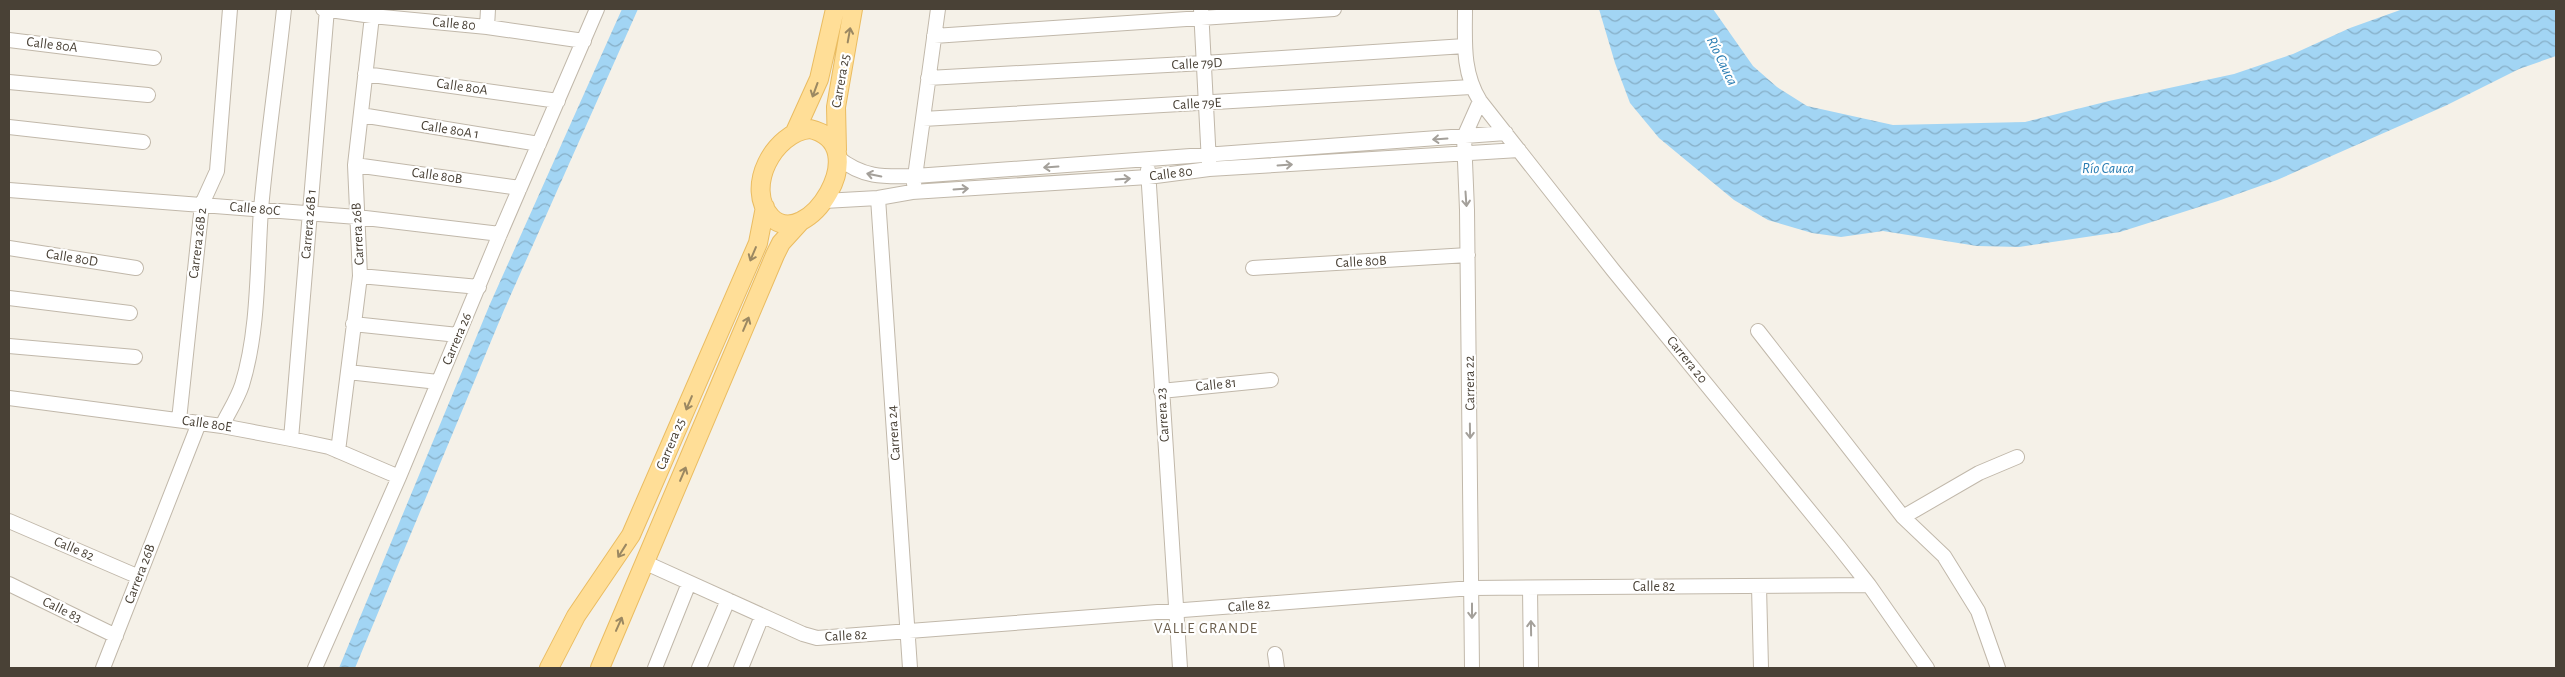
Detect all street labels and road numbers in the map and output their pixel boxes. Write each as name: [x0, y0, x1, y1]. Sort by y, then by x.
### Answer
street label: Calle 80: [432, 15, 476, 33]
street label: Calle 80A: [26, 35, 78, 55]
street label: Carrera 25: [829, 53, 853, 109]
street label: Calle 79D: [1171, 56, 1223, 72]
street label: Calle 80A: [435, 76, 489, 98]
street label: Calle 79E: [1172, 96, 1222, 112]
street label: Calle 80A 1: [420, 118, 480, 142]
street label: Calle 80: [1149, 164, 1193, 184]
street label: Calle 80B: [411, 166, 463, 186]
street label: Carrera 26B 1: [299, 189, 319, 259]
street label: Calle 80C: [229, 200, 281, 218]
street label: Carrera 26B: [349, 202, 367, 266]
street label: Carrera 26B 2: [187, 207, 209, 279]
street label: Calle 80D: [45, 247, 99, 269]
street label: Calle 80B: [1335, 254, 1387, 270]
street label: Carrera 26: [440, 311, 474, 367]
street label: Carrera 20: [1664, 334, 1710, 386]
street label: Carrera 22: [1463, 355, 1477, 411]
street label: Calle 81: [1195, 376, 1237, 394]
street label: Carrera 23: [1154, 387, 1172, 443]
street label: Carrera 24: [885, 405, 903, 461]
street label: Calle 80E: [181, 414, 233, 434]
street label: Carrera 25: [654, 416, 688, 472]
street label: Calle 82: [52, 534, 96, 564]
street label: Carrera 26B: [122, 542, 158, 606]
street label: Calle 82: [1633, 580, 1675, 594]
street label: Calle 83: [40, 595, 84, 626]
street label: Calle 82: [1227, 597, 1271, 615]
street label: Calle 82: [824, 628, 868, 644]

